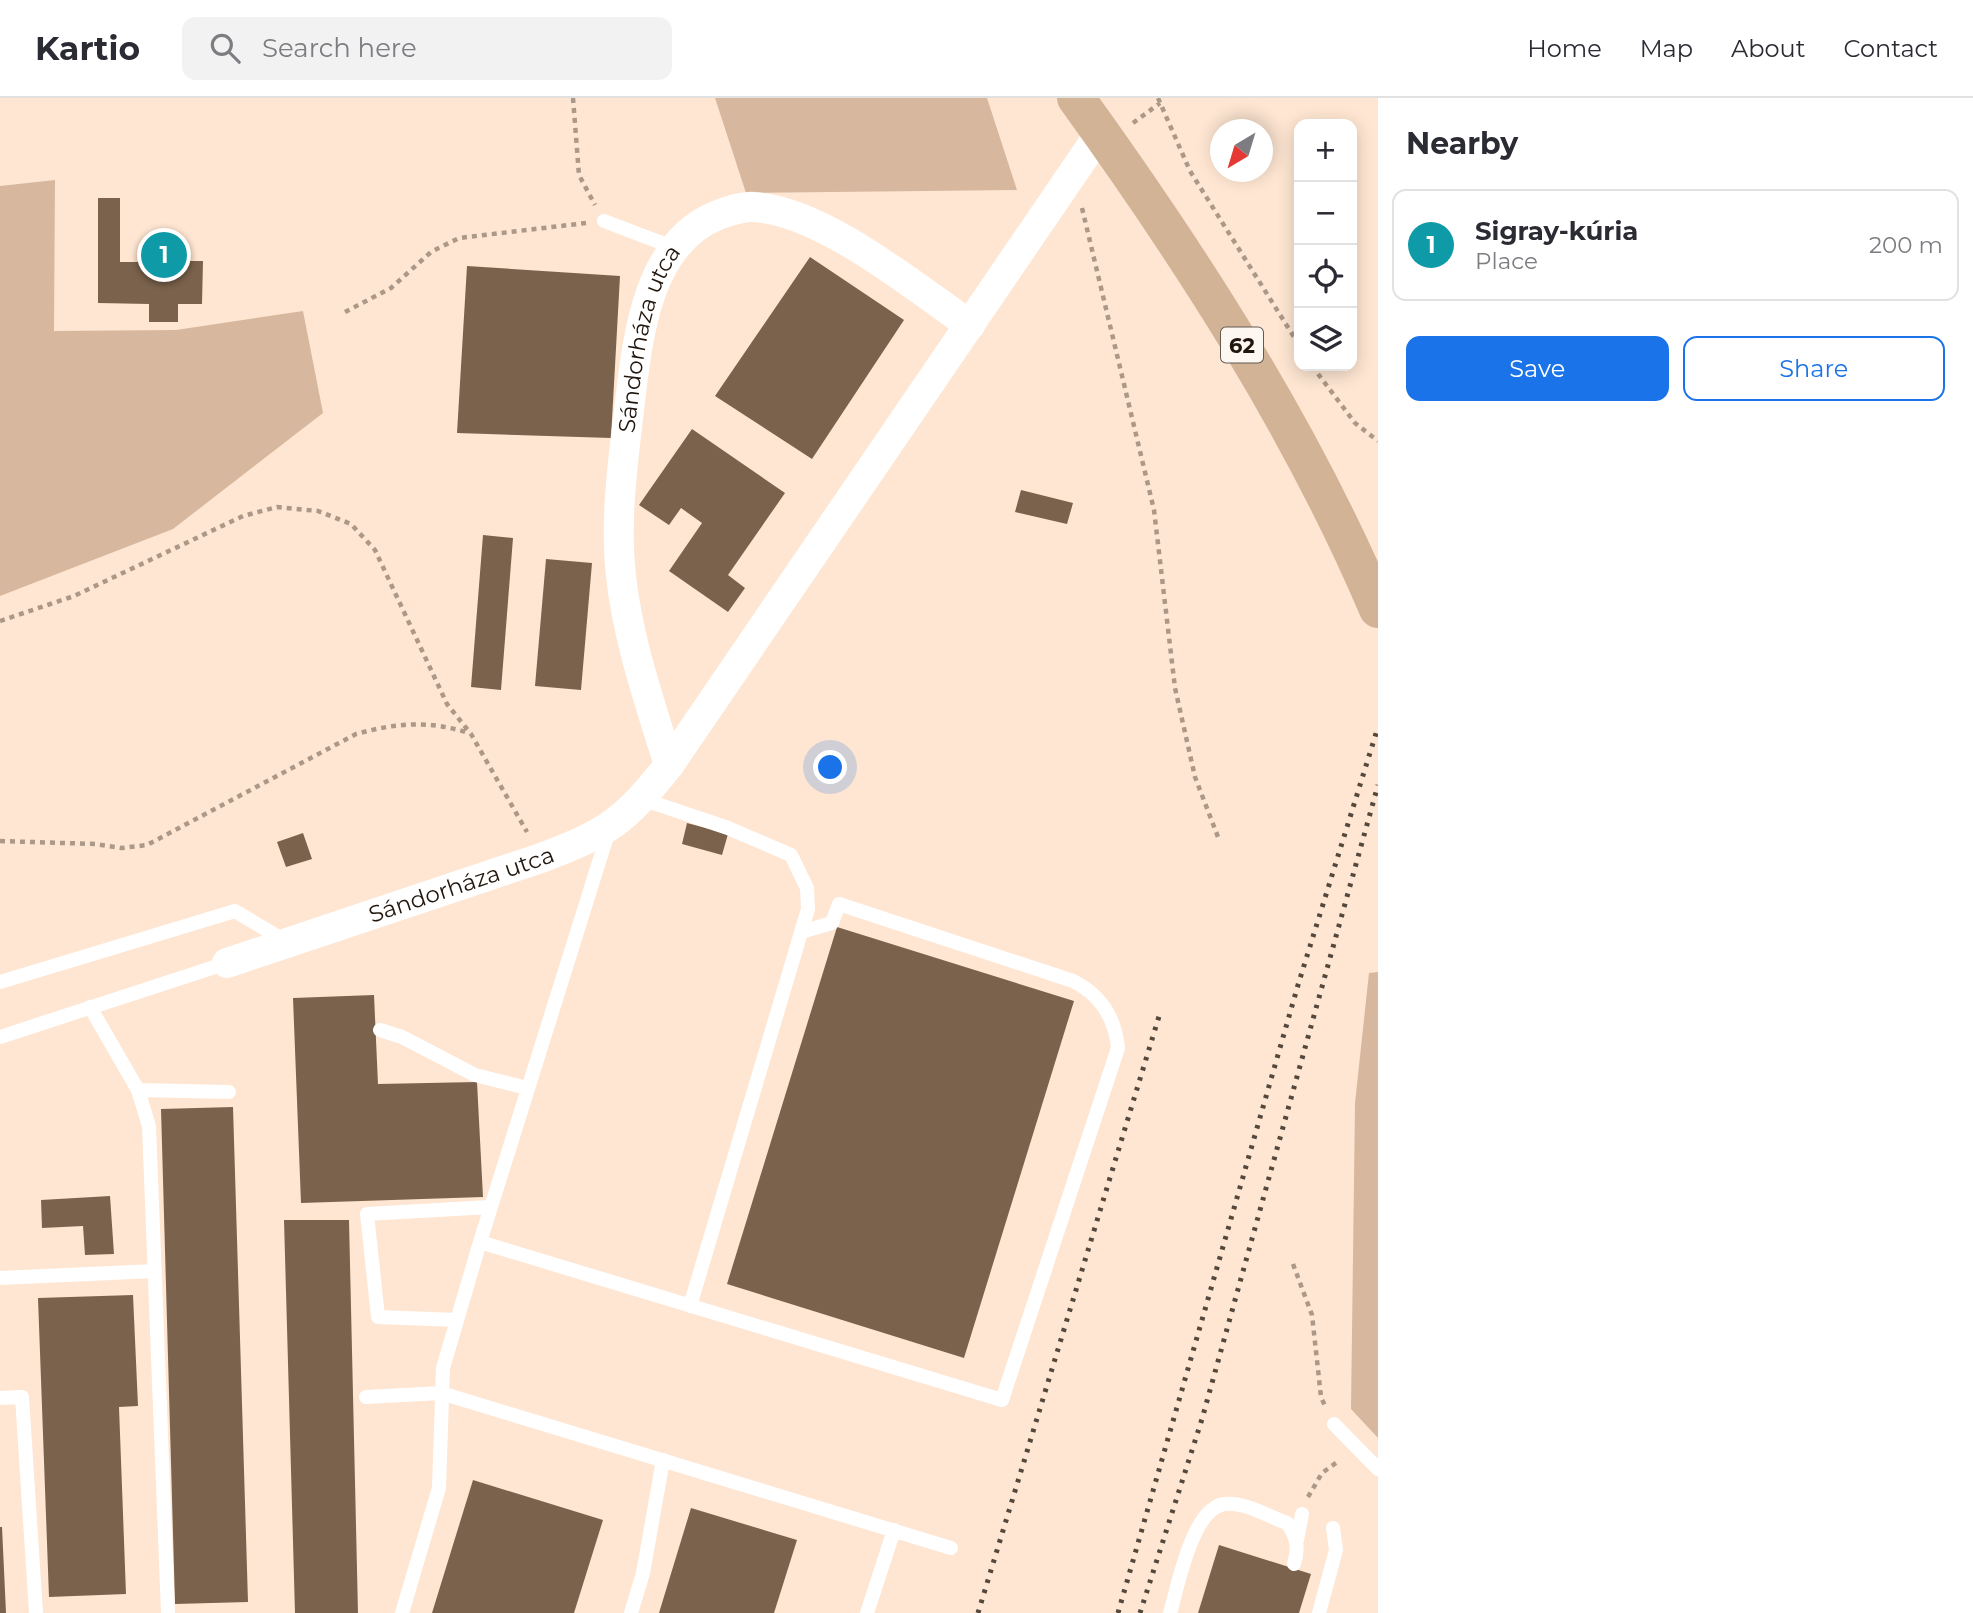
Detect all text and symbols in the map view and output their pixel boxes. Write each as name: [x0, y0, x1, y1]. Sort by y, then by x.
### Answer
search box: [182, 17, 672, 80]
text: Kartio: [35, 28, 140, 68]
icon: search: [206, 29, 244, 67]
text: Search here: [262, 32, 417, 64]
text: Home: [1527, 34, 1602, 63]
text: Map: [1640, 34, 1693, 63]
text: About: [1731, 34, 1805, 63]
text: Contact: [1843, 34, 1938, 63]
north arrow: [1210, 119, 1273, 182]
map controls: [1294, 119, 1357, 371]
button: +: [1294, 119, 1357, 182]
text: Nearby: [1406, 125, 1518, 162]
button: −: [1294, 182, 1357, 245]
text: Sigray-kúria: [1475, 215, 1638, 247]
pin: 1: [141, 229, 187, 281]
text: 1: [1426, 231, 1436, 259]
text: 200 m: [1869, 231, 1943, 259]
street label: Sándorháza utca: [612, 239, 686, 434]
button: locate: [1294, 245, 1357, 308]
text: Place: [1475, 247, 1538, 275]
button: layers: [1294, 308, 1357, 371]
road number: 62: [1221, 328, 1263, 362]
button: Save: [1406, 336, 1669, 401]
button: Share: [1683, 336, 1945, 401]
your location: [813, 750, 847, 784]
street label: Sándorháza utca: [365, 840, 558, 929]

